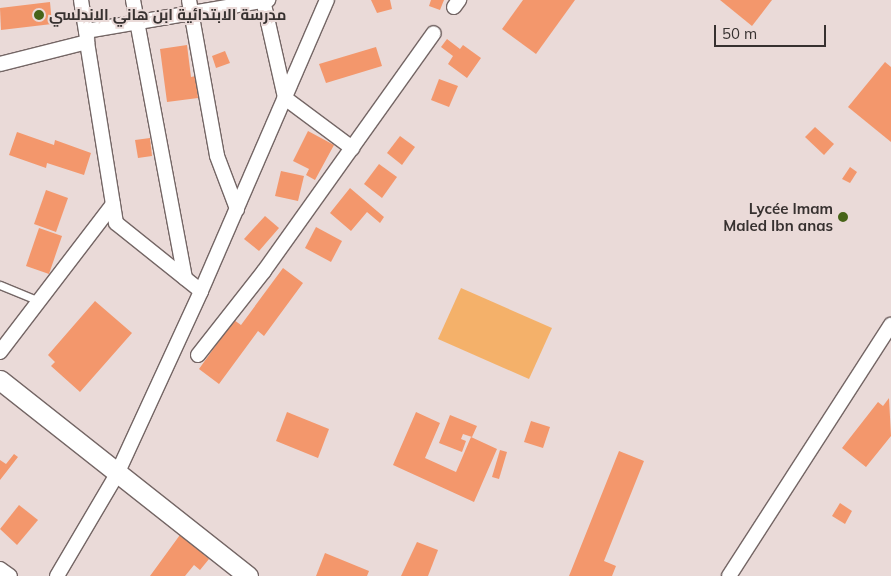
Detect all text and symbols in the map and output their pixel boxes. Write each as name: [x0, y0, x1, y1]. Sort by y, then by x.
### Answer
place label: مدرسة الابتدائية ابن هاني الاندلسي: [49, 6, 286, 24]
marker: مدرسة الابتدائية ابن هاني الاندلسي: [33, 9, 45, 21]
scale bar: [716, 15, 828, 47]
text: 50 m: [722, 24, 757, 43]
place label: Lycée Imam Maled Ibn anas: [723, 199, 833, 234]
marker: Lycée Imam Maled Ibn anas: [837, 211, 849, 223]

